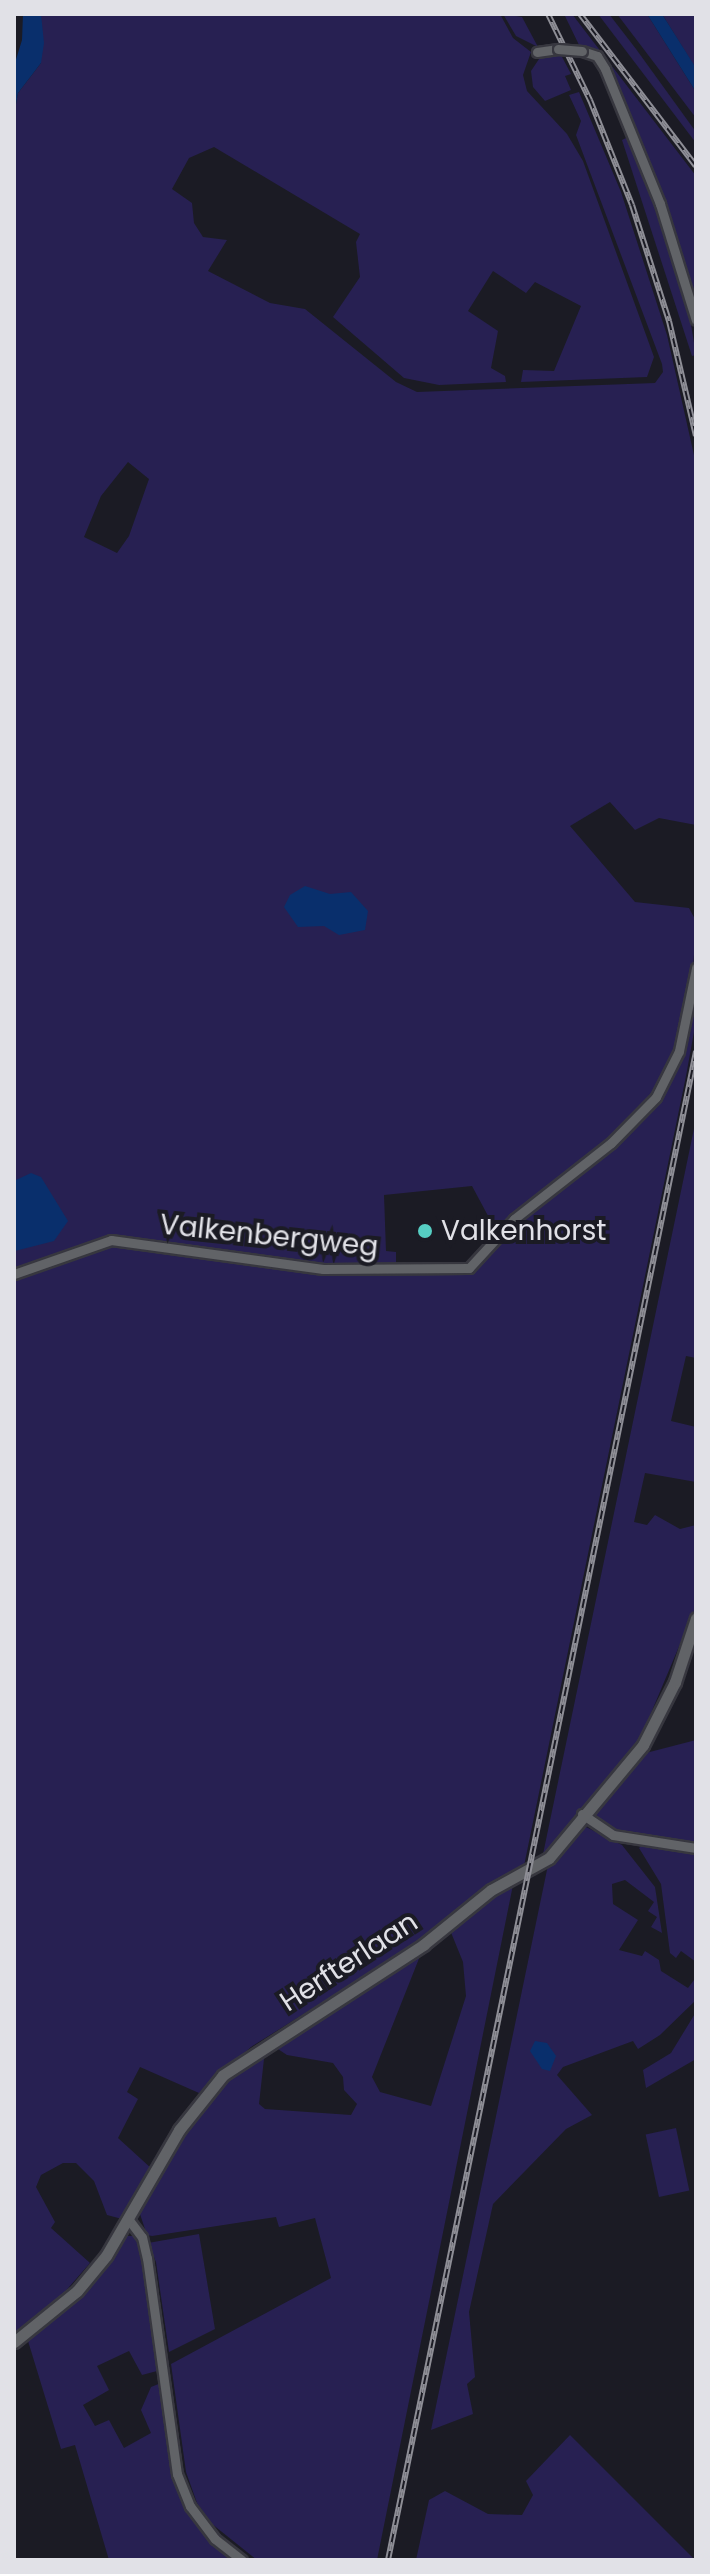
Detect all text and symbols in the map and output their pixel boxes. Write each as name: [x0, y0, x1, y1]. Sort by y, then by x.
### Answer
street label: Valkenbergweg: [158, 1208, 380, 1264]
place label: Valkenhorst: [441, 1214, 607, 1248]
marker: Valkenhorst: [416, 1222, 434, 1240]
street label: Herfterlaan: [274, 1905, 424, 2019]

